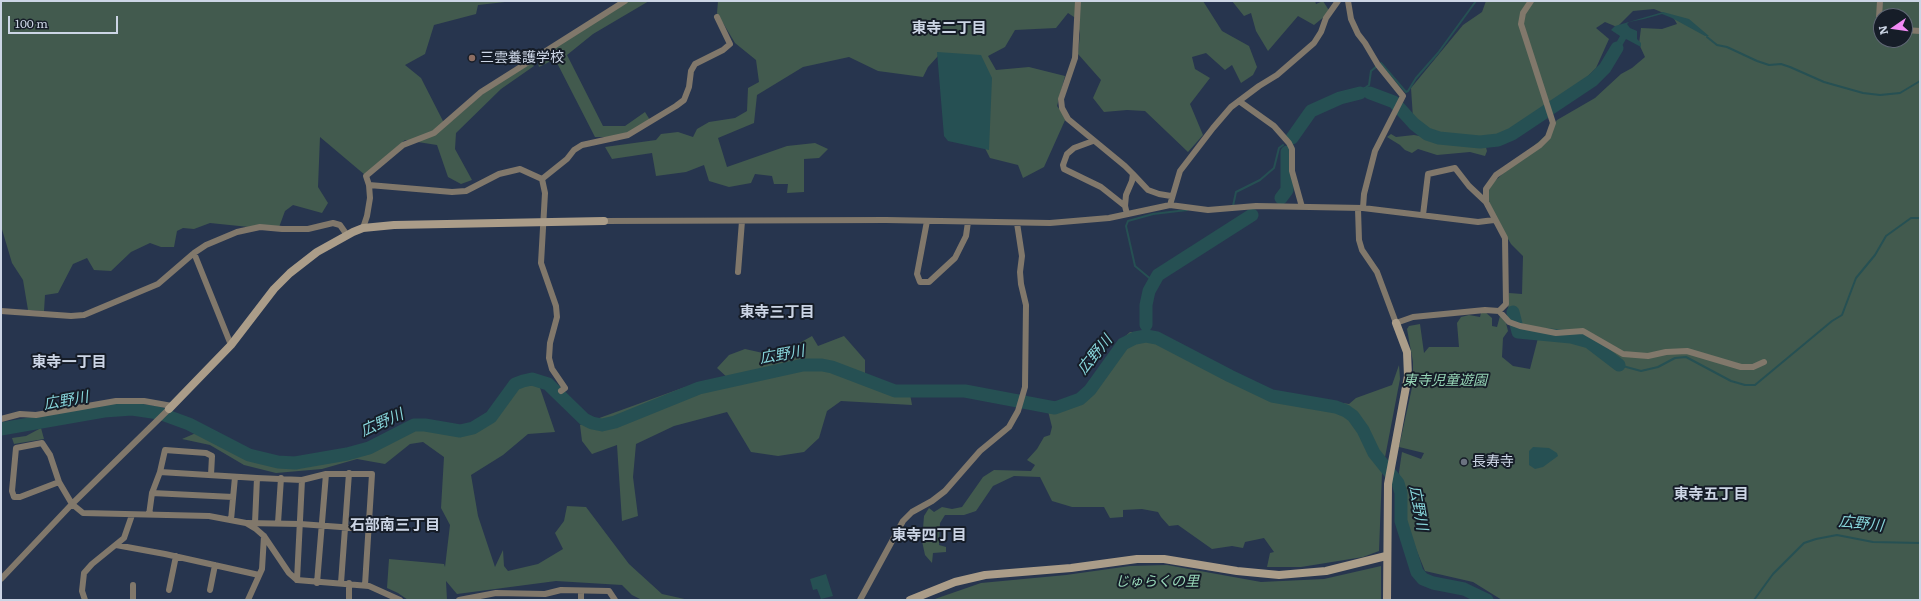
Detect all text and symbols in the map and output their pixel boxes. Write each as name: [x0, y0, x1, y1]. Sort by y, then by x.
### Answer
scale bar: [10, 8, 120, 34]
north arrow: [1873, 8, 1913, 48]
text: 100 m: [15, 14, 48, 32]
district label: 東寺二丁目: [912, 20, 986, 38]
text: N: [1873, 24, 1891, 37]
place label: 三雲養護学校: [480, 50, 564, 66]
marker: 三雲養護学校: [467, 53, 477, 63]
district label: 東寺三丁目: [740, 304, 814, 322]
water label: 広野川: [1074, 332, 1116, 378]
water label: 広野川: [758, 342, 806, 368]
district label: 東寺一丁目: [32, 354, 106, 372]
park label: 東寺児童遊園: [1403, 373, 1487, 389]
water label: 広野川: [42, 388, 90, 414]
water label: 広野川: [358, 406, 406, 440]
place label: 長寿寺: [1472, 454, 1514, 470]
marker: 長寿寺: [1459, 457, 1469, 467]
water label: 広野川: [1405, 484, 1431, 532]
district label: 東寺五丁目: [1674, 486, 1748, 504]
water label: 広野川: [1838, 513, 1884, 535]
district label: 石部南三丁目: [350, 517, 440, 535]
district label: 東寺四丁目: [892, 527, 966, 545]
park label: じゅらくの里: [1115, 574, 1199, 590]

